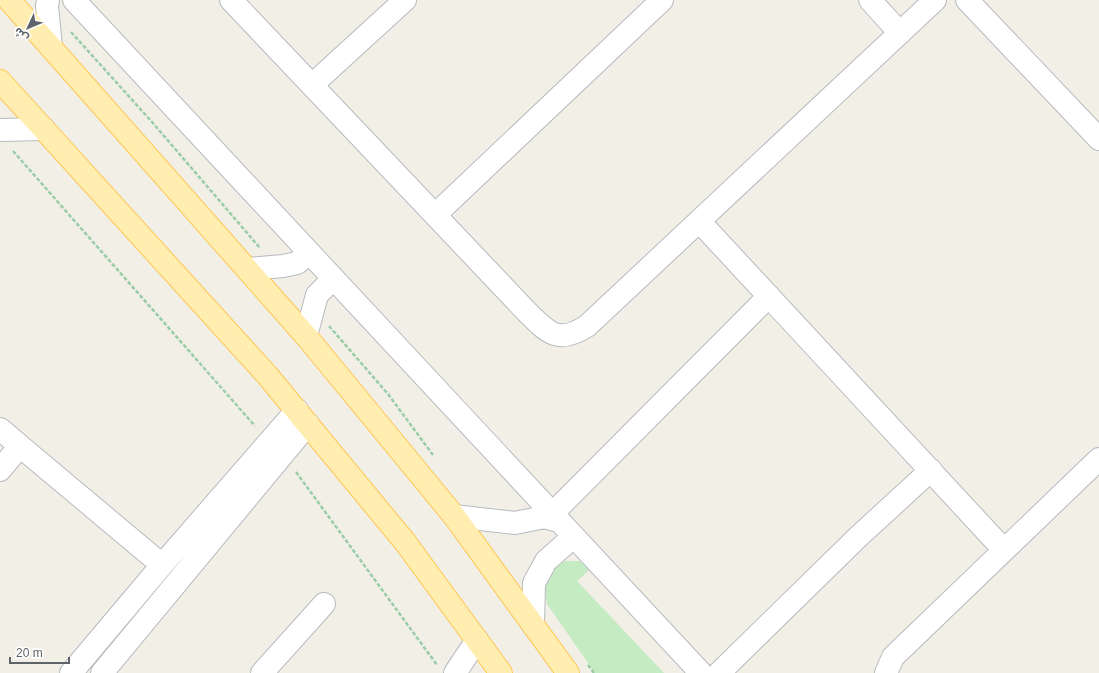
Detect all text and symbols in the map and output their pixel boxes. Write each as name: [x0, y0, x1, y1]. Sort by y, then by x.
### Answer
north arrow: [8, 8, 48, 48]
text: ش: [11, 25, 31, 45]
scale bar: [10, 639, 69, 665]
text: 20 m: [16, 646, 43, 660]

